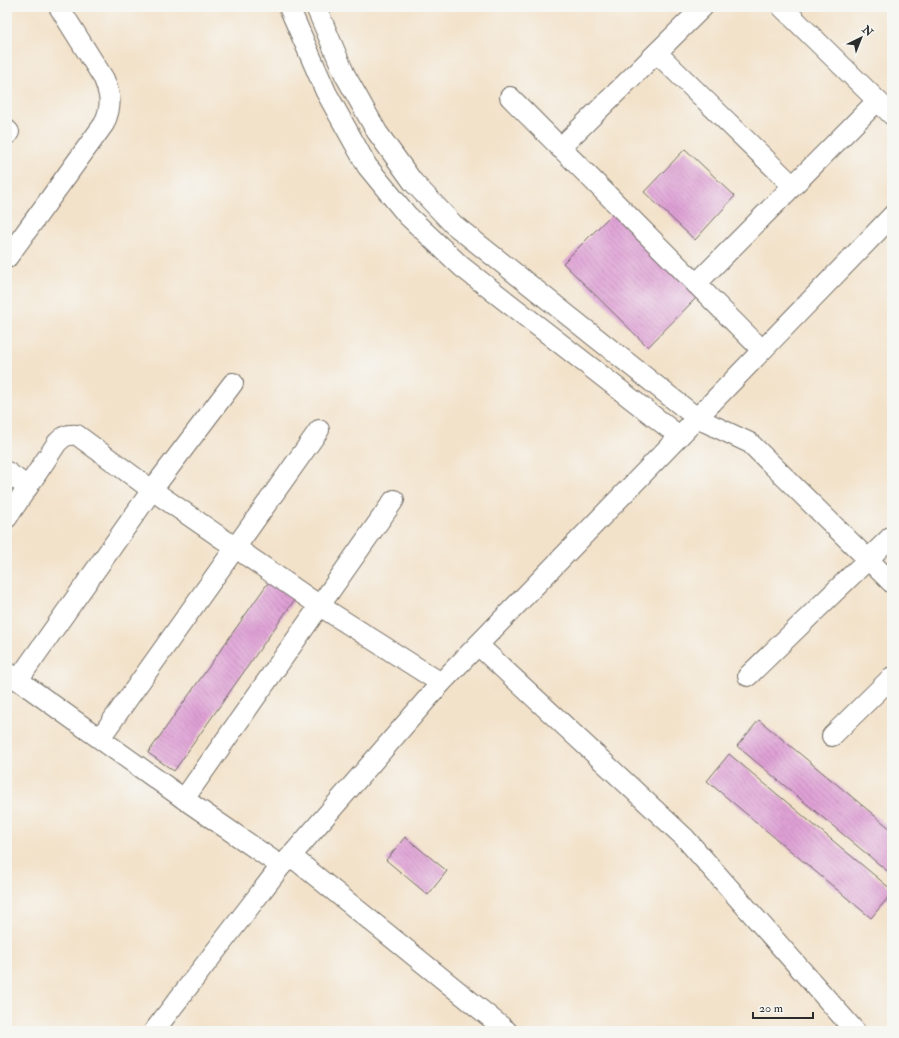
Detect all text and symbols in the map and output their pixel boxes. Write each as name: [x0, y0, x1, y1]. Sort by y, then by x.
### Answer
north arrow: [841, 18, 881, 58]
text: N: [859, 22, 876, 40]
scale bar: [753, 994, 813, 1020]
text: 20 m: [759, 1001, 784, 1016]

